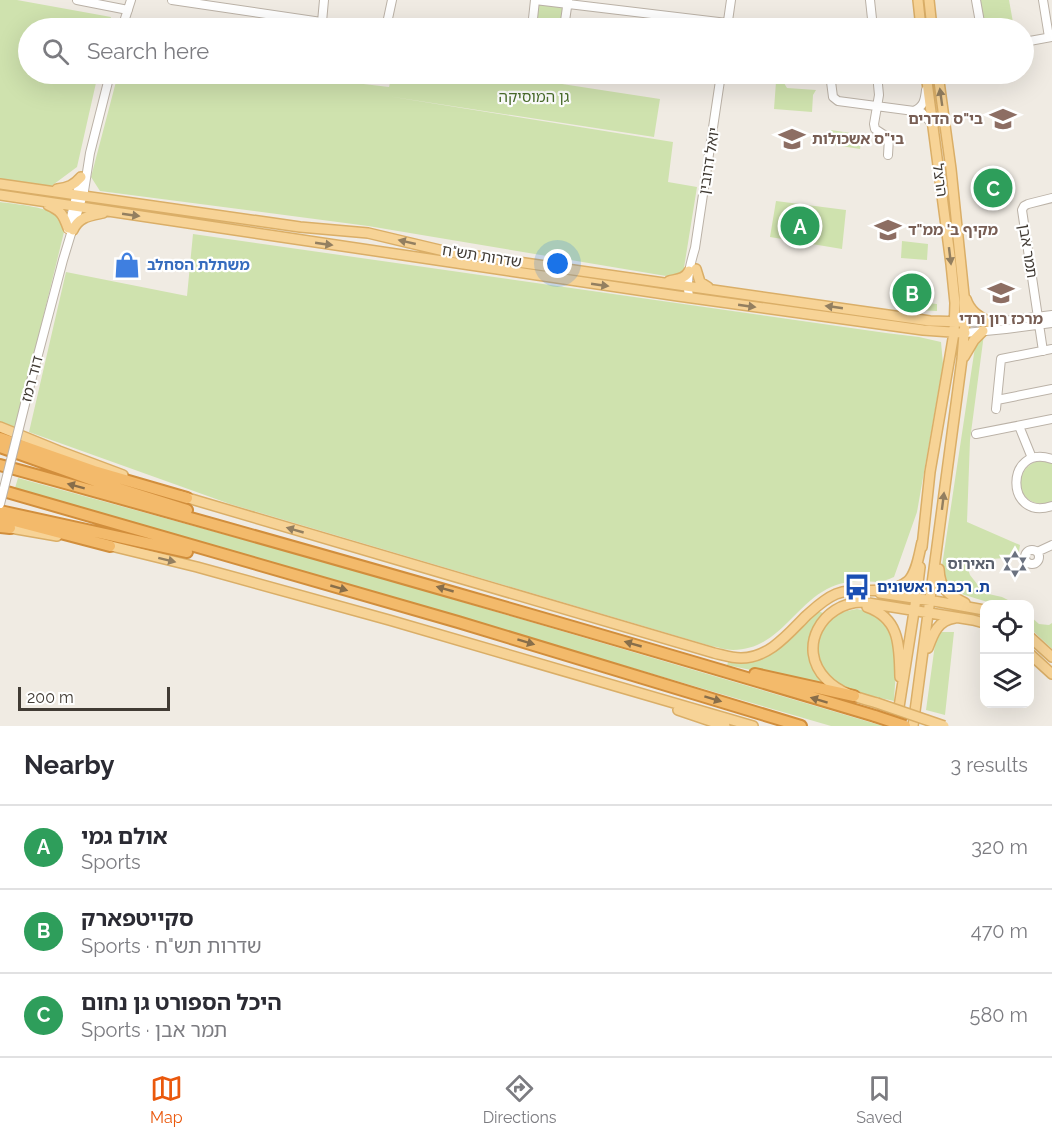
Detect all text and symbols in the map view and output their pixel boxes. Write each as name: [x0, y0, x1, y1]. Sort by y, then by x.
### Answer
search box: [18, 18, 1034, 84]
icon: search: [39, 35, 72, 68]
text: Search here: [87, 38, 209, 64]
park label: גן המוסיקה: [499, 88, 570, 106]
one-way arrow: [937, 88, 946, 107]
school or university icon: בי"ס הדרים: [988, 104, 1018, 134]
place label: בי"ס הדרים: [908, 110, 983, 128]
school or university icon: בי"ס אשכולות: [777, 124, 807, 154]
street label: יואל דרובין: [695, 126, 723, 196]
place label: בי"ס אשכולות: [812, 130, 904, 148]
street label: הרצל: [929, 162, 951, 198]
pin: C: [974, 166, 1012, 210]
pin: A: [780, 204, 820, 248]
one-way arrow: [121, 210, 140, 219]
school or university icon: מקיף ב' ממ"ד: [873, 215, 903, 245]
place label: מקיף ב' ממ"ד: [908, 221, 998, 239]
street label: תמר אבן: [1015, 223, 1041, 279]
one-way arrow: [398, 237, 417, 247]
one-way arrow: [314, 239, 333, 248]
street label: שדרות תש"ח: [441, 241, 523, 271]
one-way arrow: [945, 247, 955, 266]
your location: [543, 249, 572, 278]
shop icon: משתלת הסחלב: [112, 250, 142, 280]
place label: משתלת הסחלב: [147, 256, 250, 274]
pin: B: [892, 270, 932, 316]
school or university icon: מרכז רון ורדי: [986, 278, 1016, 308]
one-way arrow: [590, 280, 609, 289]
one-way arrow: [737, 301, 756, 310]
one-way arrow: [824, 303, 843, 312]
place label: מרכז רון ורדי: [959, 310, 1044, 328]
street label: דוד רמז: [17, 354, 47, 404]
one-way arrow: [66, 481, 84, 490]
one-way arrow: [938, 491, 948, 510]
one-way arrow: [286, 525, 304, 534]
synagogue icon: האירוס: [1000, 549, 1030, 579]
one-way arrow: [158, 555, 176, 565]
place label: האירוס: [947, 555, 995, 573]
bus stop icon: ת. רכבת ראשונים: [842, 572, 872, 602]
place label: ת. רכבת ראשונים: [877, 578, 990, 596]
one-way arrow: [330, 584, 348, 593]
one-way arrow: [436, 584, 454, 594]
map controls: [980, 600, 1034, 708]
button: locate: [980, 600, 1034, 654]
one-way arrow: [517, 638, 535, 648]
one-way arrow: [623, 639, 641, 648]
button: layers: [980, 654, 1034, 708]
scale bar: [18, 684, 170, 712]
text: 200 m: [27, 688, 74, 707]
one-way arrow: [704, 695, 722, 704]
one-way arrow: [810, 695, 828, 704]
text: Nearby: [24, 750, 114, 780]
text: 3 results: [950, 753, 1028, 777]
text: אולם גמי: [81, 823, 168, 849]
text: A: [37, 835, 50, 859]
text: 320 m: [971, 835, 1028, 859]
text: Sports: [81, 850, 141, 874]
text: סקייטפארק: [81, 905, 194, 931]
text: B: [37, 919, 50, 943]
text: 470 m: [971, 919, 1028, 943]
text: Sports · שדרות תש"ח: [81, 934, 262, 958]
text: היכל הספורט גן נחום: [81, 989, 282, 1015]
text: C: [37, 1003, 50, 1027]
text: 580 m: [970, 1003, 1028, 1027]
text: Sports · תמר אבן: [81, 1018, 227, 1042]
tab: Map: [150, 1072, 183, 1127]
tab: Directions: [483, 1072, 557, 1127]
tab: Saved: [856, 1072, 902, 1127]

